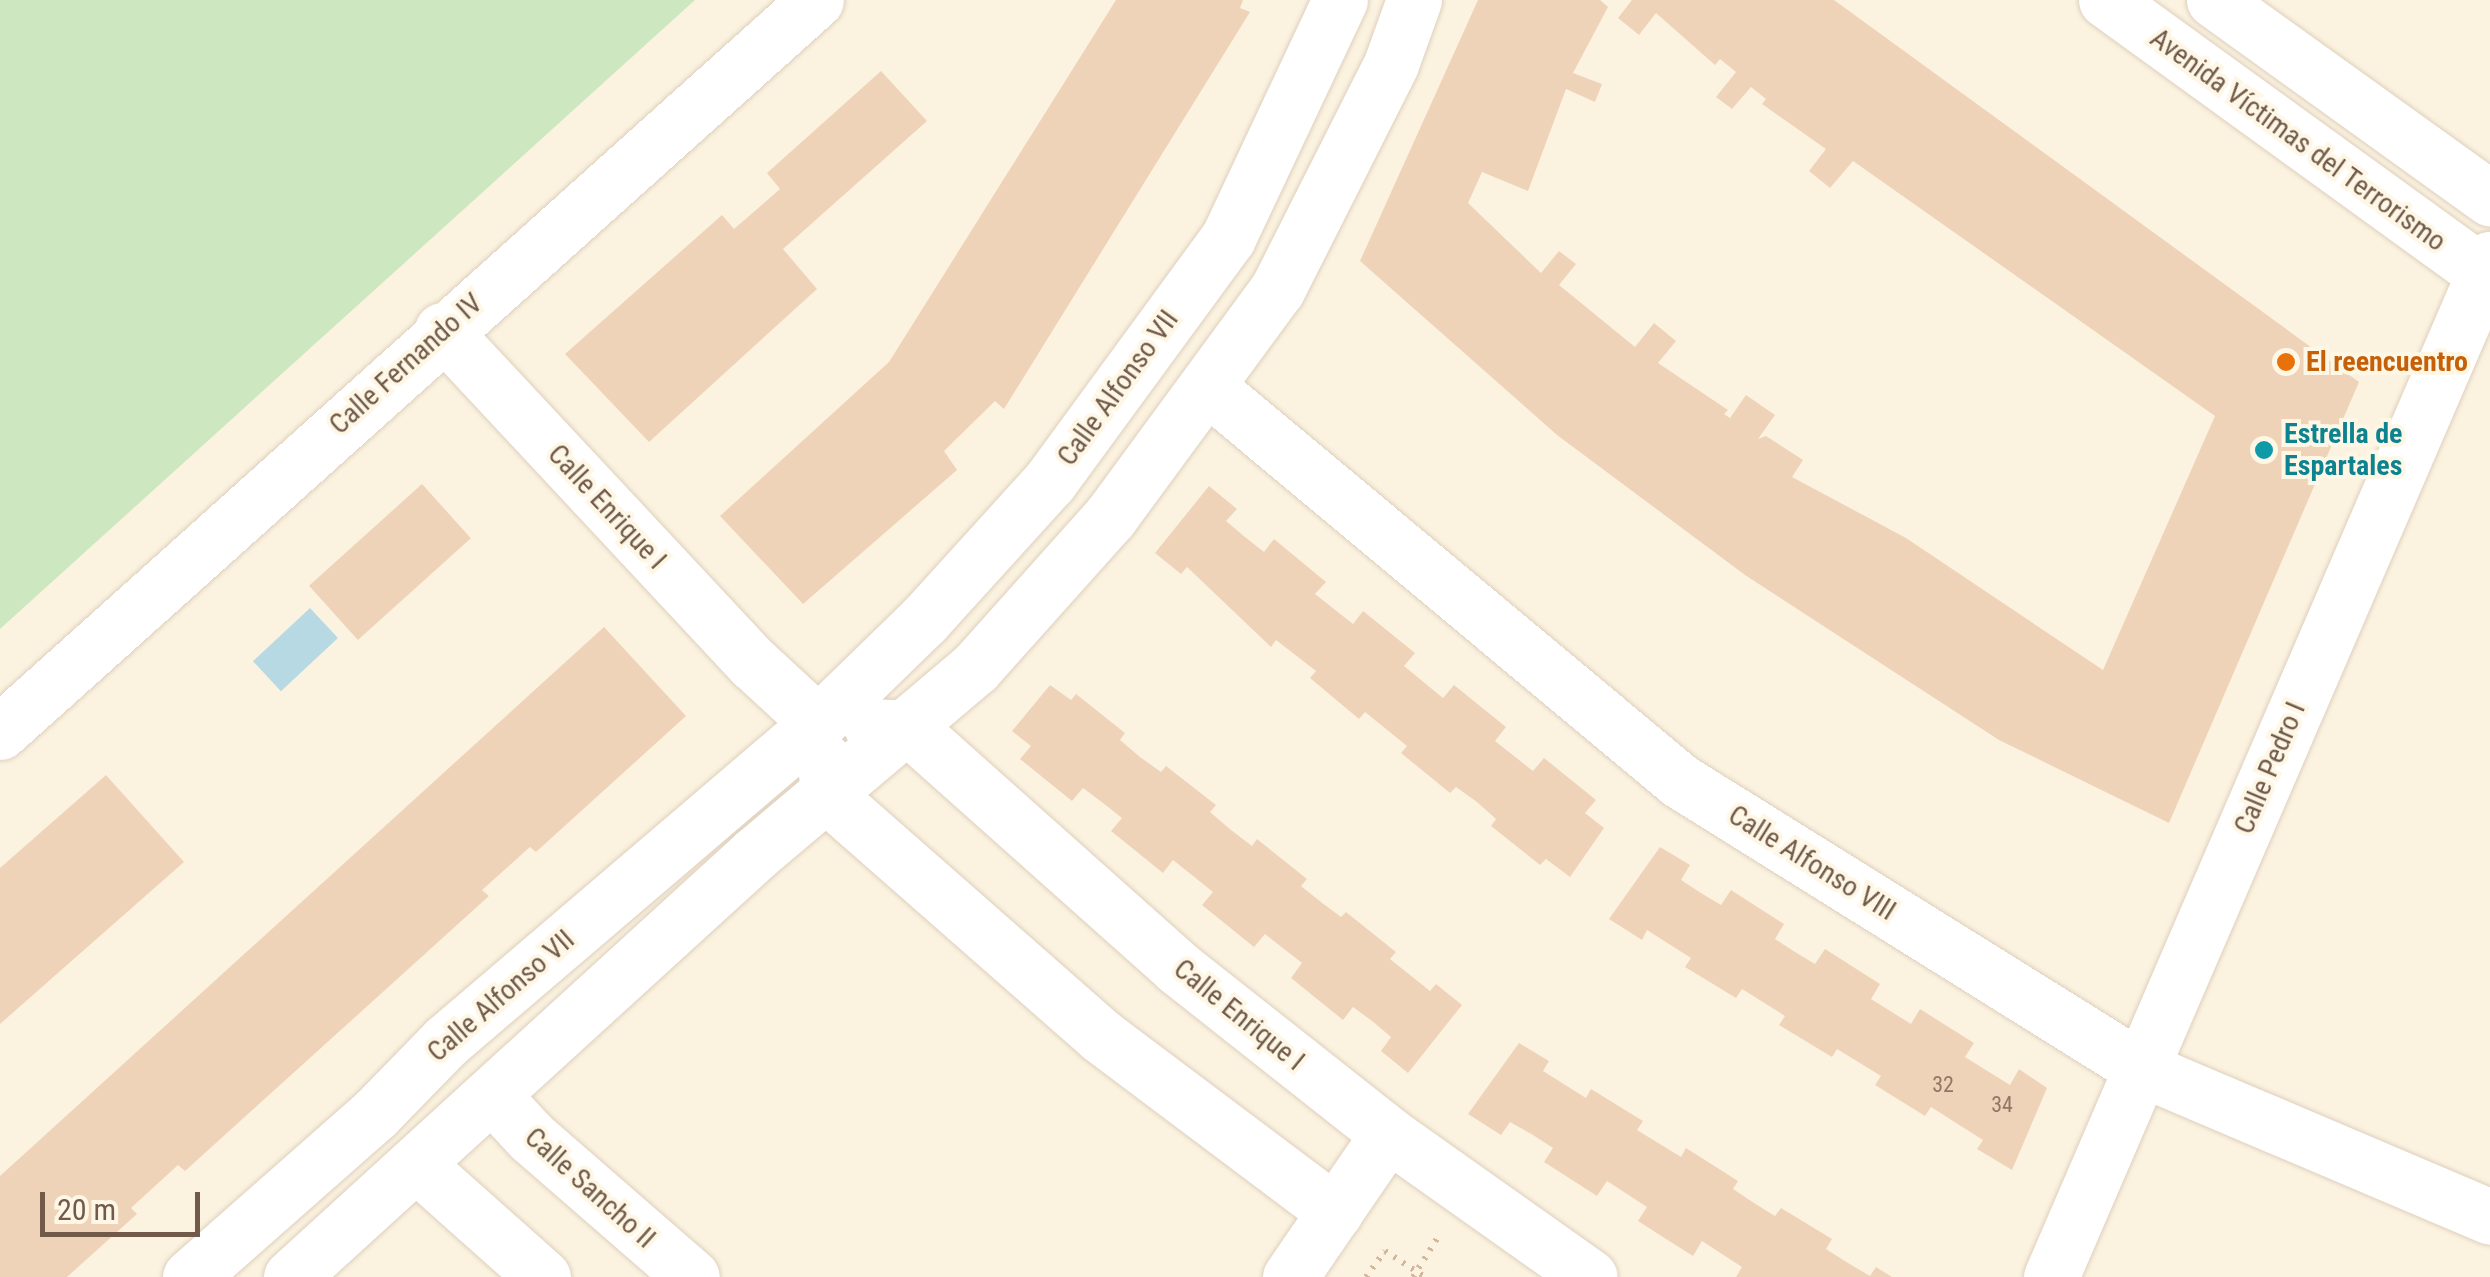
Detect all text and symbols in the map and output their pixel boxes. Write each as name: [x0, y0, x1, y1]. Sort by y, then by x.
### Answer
street label: Avenida Víctimas del Terrorismo: [2143, 21, 2453, 259]
street label: Calle Fernando IV: [323, 287, 489, 441]
street label: Calle Alfonso VII: [1050, 304, 1186, 472]
place label: El reencuentro: [2306, 345, 2468, 379]
marker: El reencuentro: [2275, 351, 2297, 373]
place label: Estrella de Espartales: [2284, 417, 2402, 483]
street label: Calle Enrique I: [541, 438, 673, 576]
marker: Estrella de Espartales: [2253, 439, 2275, 461]
street label: Calle Pedro I: [2227, 697, 2313, 839]
street label: Calle Alfonso VIII: [1722, 798, 1902, 928]
street label: Calle Alfonso VII: [421, 923, 581, 1069]
street label: Calle Enrique I: [1167, 952, 1311, 1078]
house number: 32: [1932, 1072, 1954, 1098]
house number: 34: [1991, 1092, 2013, 1118]
street label: Calle Sancho II: [518, 1121, 662, 1255]
scale bar: [45, 1172, 205, 1234]
text: 20 m: [57, 1192, 116, 1227]

